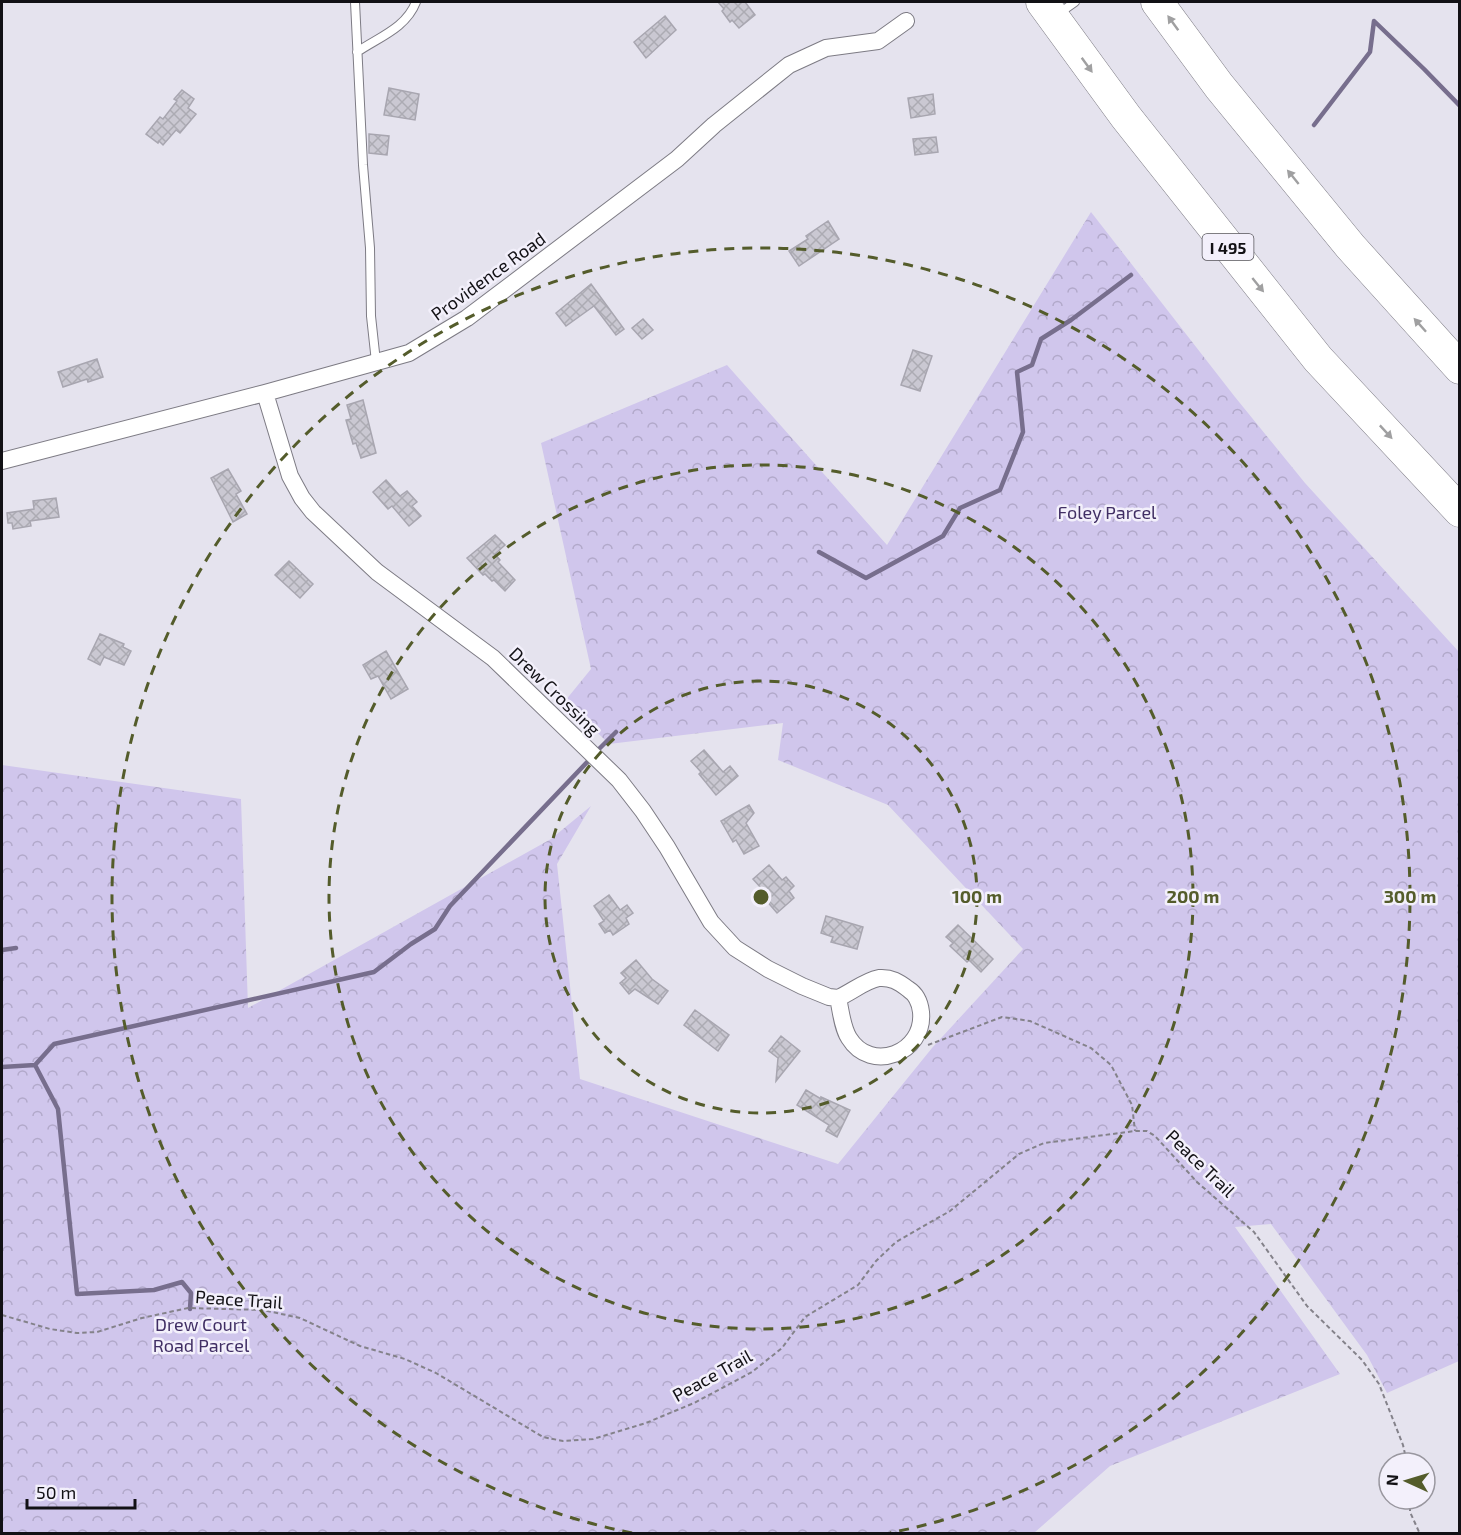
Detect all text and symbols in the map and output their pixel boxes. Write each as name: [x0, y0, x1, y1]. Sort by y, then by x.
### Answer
one-way arrow: [1167, 16, 1179, 32]
one-way arrow: [1081, 57, 1093, 72]
one-way arrow: [1287, 170, 1300, 185]
street label: Providence Road: [427, 227, 549, 325]
road number: I 495: [1202, 234, 1254, 260]
one-way arrow: [1252, 277, 1265, 293]
one-way arrow: [1413, 317, 1427, 332]
one-way arrow: [1379, 425, 1393, 439]
park label: Foley Parcel: [1058, 501, 1157, 523]
street label: Drew Crossing: [505, 642, 605, 740]
text: 100 m: [952, 885, 1002, 907]
text: 200 m: [1167, 885, 1219, 907]
text: 300 m: [1384, 885, 1436, 907]
centre of rings: [751, 887, 771, 907]
street label: Peace Trail: [1162, 1125, 1241, 1202]
street label: Peace Trail: [194, 1285, 284, 1313]
park label: Drew Court Road Parcel: [153, 1313, 250, 1356]
street label: Peace Trail: [668, 1344, 756, 1406]
north arrow: [1377, 1451, 1437, 1511]
scale bar: [27, 1472, 135, 1510]
text: N: [1382, 1473, 1401, 1486]
text: 50 m: [36, 1481, 76, 1503]

